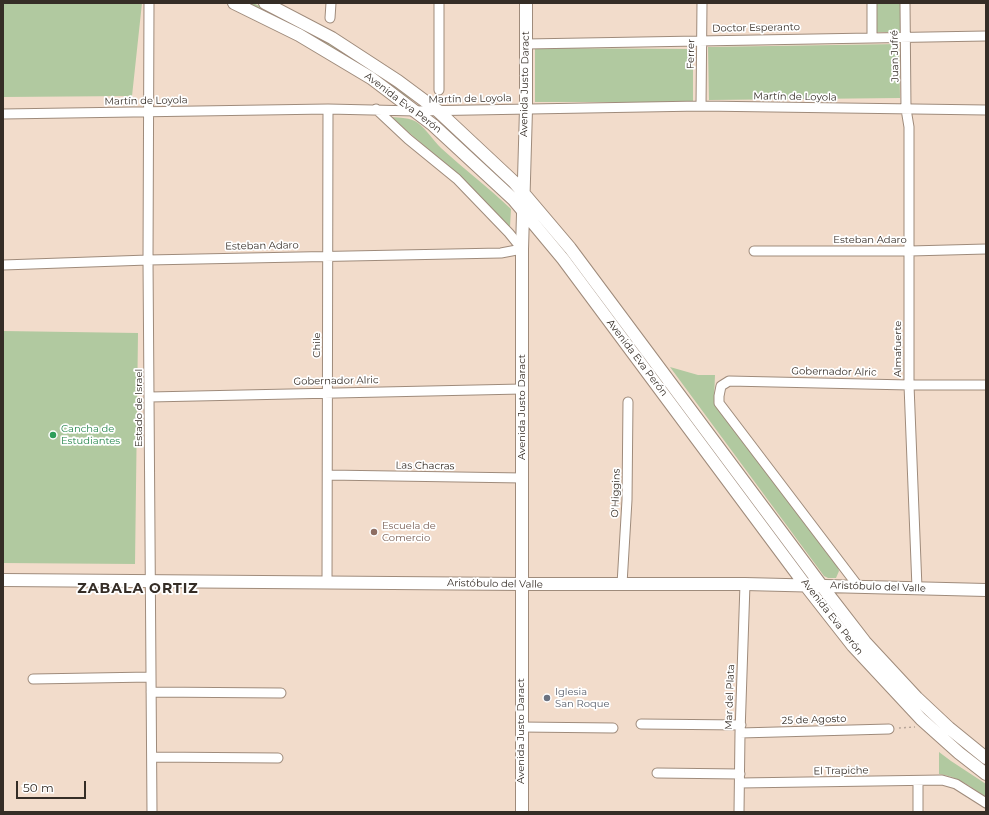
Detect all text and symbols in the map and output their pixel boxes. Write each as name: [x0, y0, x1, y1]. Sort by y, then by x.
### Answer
street label: Doctor Esperanto: [712, 21, 800, 35]
street label: Juan Jufré: [889, 30, 901, 82]
street label: Avenida Justo Daract: [518, 31, 532, 137]
street label: Ferrer: [685, 39, 697, 69]
street label: Avenida Eva Perón: [362, 70, 444, 136]
street label: Martín de Loyola: [753, 90, 837, 104]
street label: Martín de Loyola: [428, 92, 512, 106]
street label: Martín de Loyola: [104, 94, 188, 108]
street label: Esteban Adaro: [833, 234, 907, 246]
street label: Esteban Adaro: [225, 239, 299, 253]
street label: Avenida Eva Perón: [604, 317, 670, 399]
street label: Almafuerte: [892, 321, 904, 377]
street label: Chile: [311, 332, 323, 358]
street label: Avenida Justo Daract: [516, 354, 528, 460]
street label: Gobernador Alric: [791, 365, 877, 379]
street label: Estado de Israel: [133, 369, 145, 447]
street label: Gobernador Alric: [293, 374, 379, 388]
place label: Cancha de Estudiantes: [61, 423, 120, 446]
marker: Cancha de Estudiantes: [48, 430, 58, 440]
street label: Las Chacras: [395, 459, 455, 473]
street label: O'Higgins: [609, 468, 623, 518]
place label: Escuela de Comercio: [382, 520, 436, 544]
marker: Escuela de Comercio: [369, 527, 379, 537]
street label: Aristóbulo del Valle: [447, 577, 543, 591]
street label: Avenida Eva Perón: [799, 577, 865, 657]
street label: Aristóbulo del Valle: [830, 579, 926, 595]
district label: ZABALA ORTIZ: [77, 581, 199, 597]
street label: Mar del Plata: [723, 664, 737, 730]
street label: Avenida Justo Daract: [515, 678, 527, 784]
place label: Iglesia San Roque: [555, 686, 609, 710]
marker: Iglesia San Roque: [542, 693, 552, 703]
street label: 25 de Agosto: [781, 713, 847, 727]
street label: El Trapiche: [813, 765, 869, 777]
scale bar: [18, 773, 88, 799]
text: 50 m: [23, 780, 54, 795]

